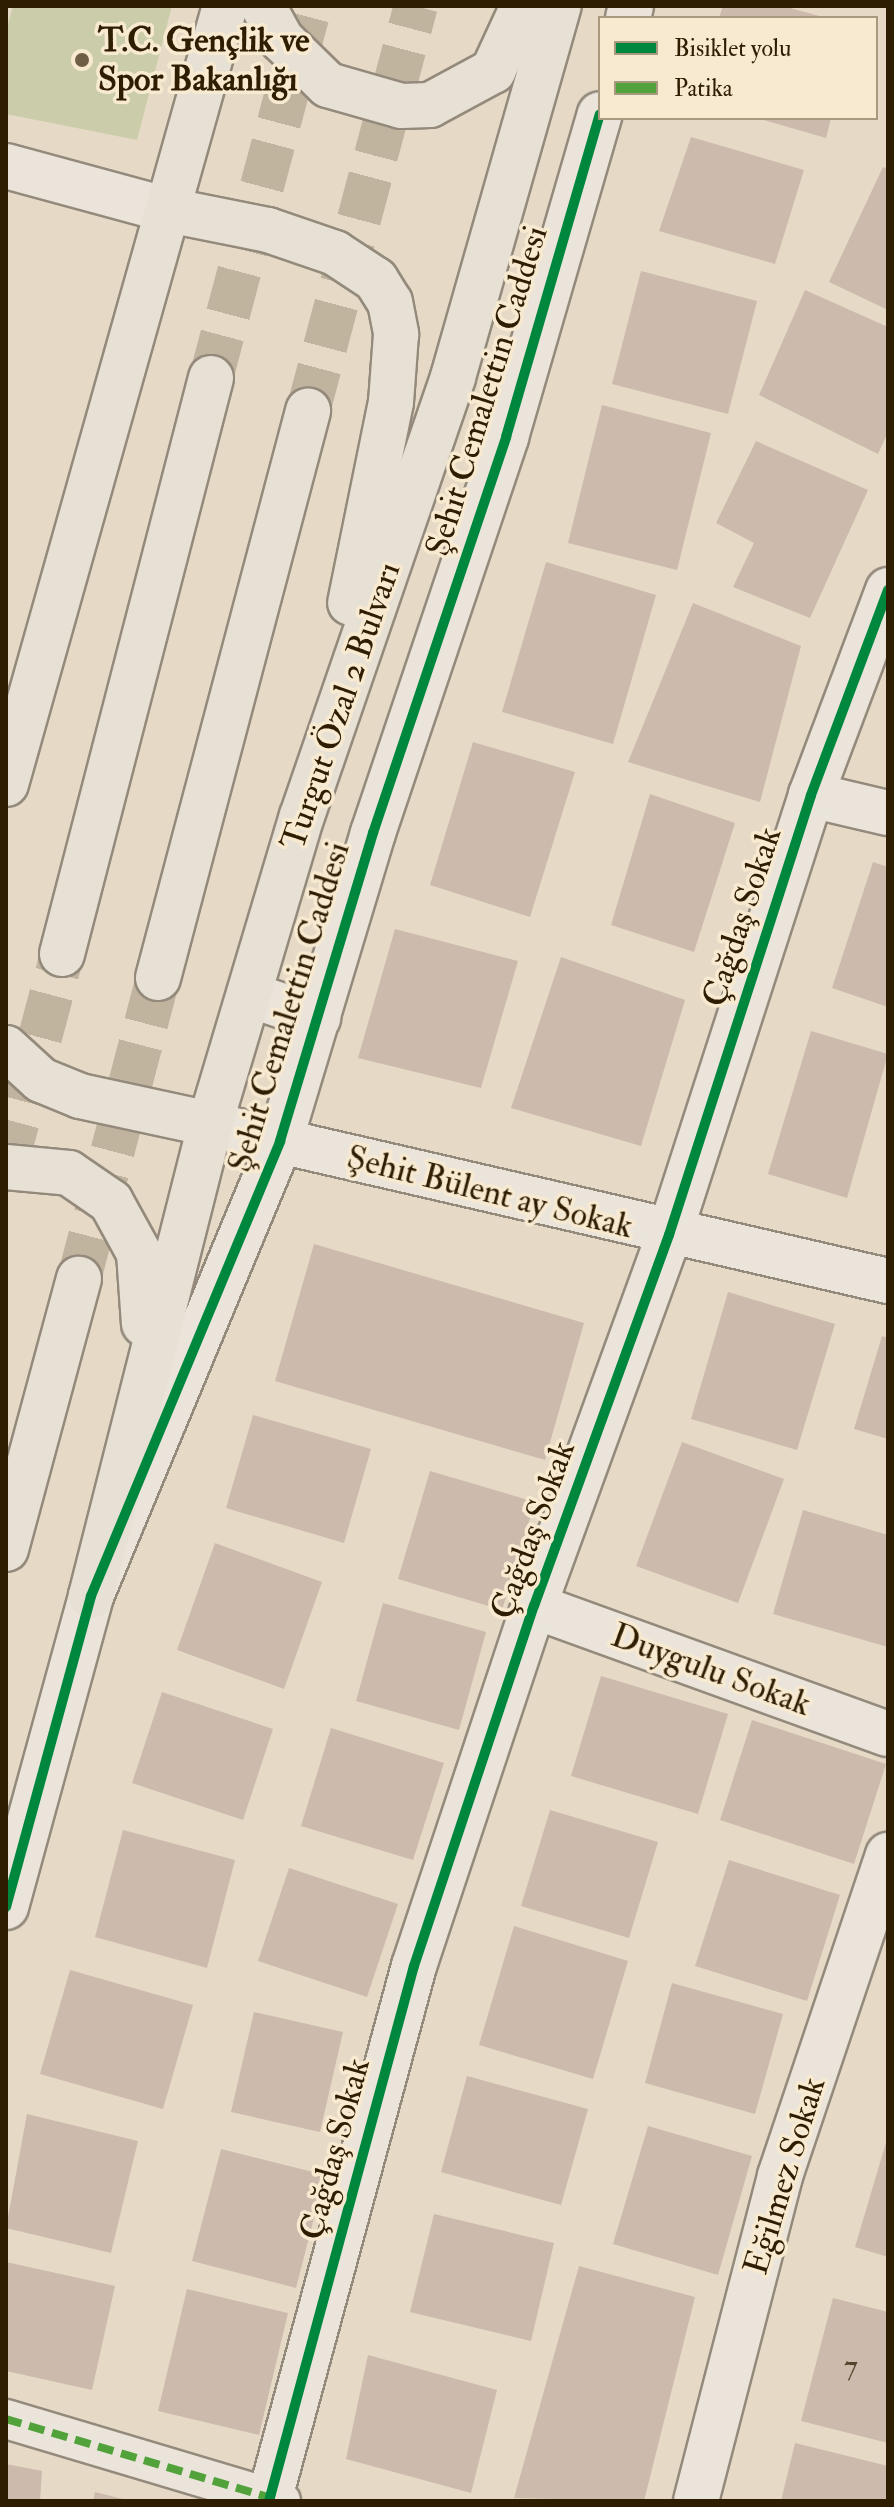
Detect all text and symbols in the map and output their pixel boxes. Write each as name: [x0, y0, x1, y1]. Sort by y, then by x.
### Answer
legend: [598, 16, 878, 120]
place label: T.C. Gençlik ve Spor Bakanlığı: [98, 20, 309, 100]
text: Bisiklet yolu: [674, 33, 791, 64]
marker: T.C. Gençlik ve Spor Bakanlığı: [73, 51, 91, 69]
text: Patika: [674, 73, 733, 104]
street label: Şehit Cemalettin Caddesi: [417, 221, 557, 561]
street label: Turgut Özal 2 Bulvarı: [273, 557, 409, 855]
street label: Çağdaş Sokak: [694, 822, 790, 1012]
street label: Şehit Cemalettin Caddesi: [219, 837, 359, 1177]
street label: Şehit Bülent ay Sokak: [343, 1137, 637, 1247]
street label: Çağdaş Sokak: [482, 1435, 584, 1625]
street label: Duygulu Sokak: [606, 1615, 816, 1725]
street label: Çağdaş Sokak: [291, 2054, 379, 2244]
street label: Eğilmez Sokak: [736, 2072, 834, 2280]
house number: 7: [844, 2348, 858, 2384]

